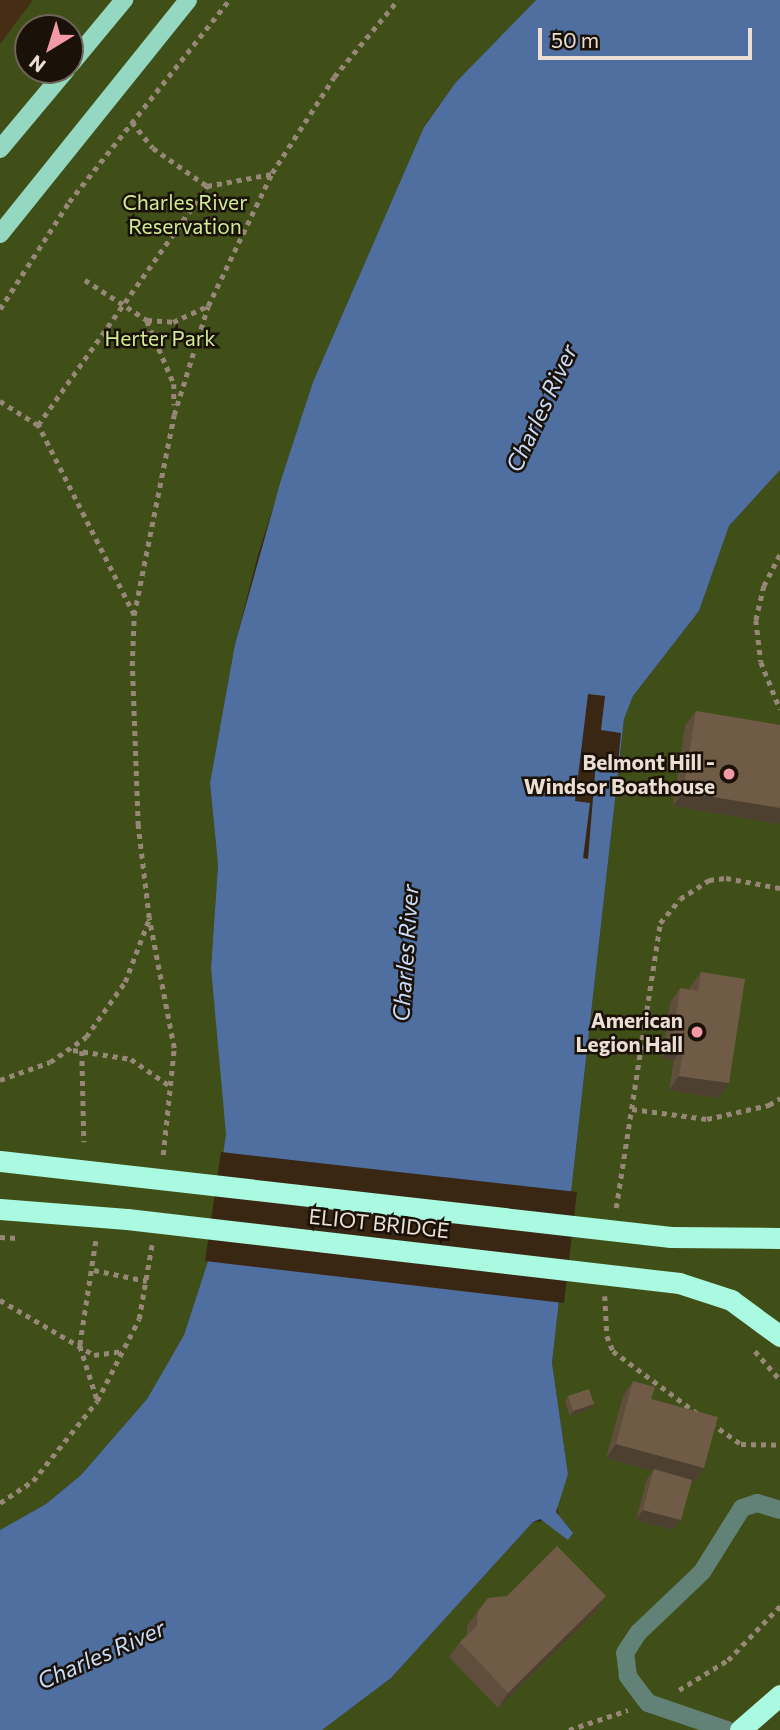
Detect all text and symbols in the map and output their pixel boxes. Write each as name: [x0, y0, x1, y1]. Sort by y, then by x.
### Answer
north arrow: [14, 14, 84, 84]
scale bar: [542, 14, 756, 58]
text: 50 m: [551, 27, 599, 52]
text: N: [24, 51, 50, 78]
park label: Charles River Reservation: [122, 189, 248, 239]
park label: Herter Park: [104, 325, 216, 351]
water label: Charles River: [499, 340, 583, 476]
place label: Belmont Hill - Windsor Boathouse: [524, 749, 715, 799]
marker: Belmont Hill - Windsor Boathouse: [721, 766, 737, 782]
water label: Charles River: [386, 884, 424, 1022]
place label: American Legion Hall: [575, 1007, 683, 1057]
marker: American Legion Hall: [689, 1024, 705, 1040]
street label: ELIOT BRIDGE: [307, 1203, 451, 1243]
water label: Charles River: [33, 1613, 169, 1695]

